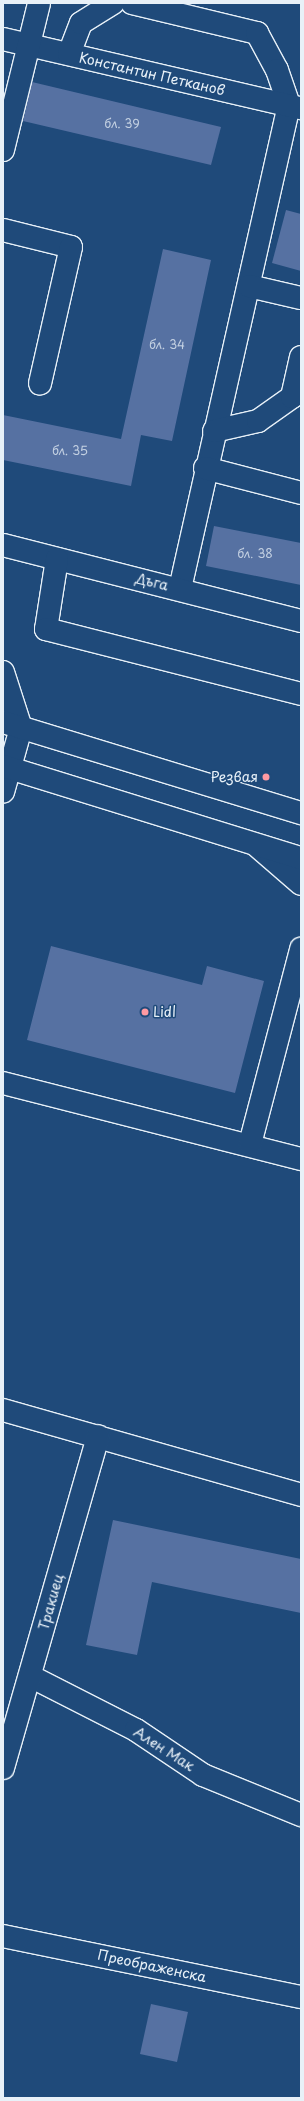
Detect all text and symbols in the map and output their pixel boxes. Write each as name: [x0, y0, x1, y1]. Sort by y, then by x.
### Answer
street label: Константин Петканов: [77, 49, 227, 99]
house number: бл. 39: [105, 117, 139, 131]
house number: бл. 34: [149, 338, 185, 352]
house number: бл. 35: [52, 444, 88, 458]
house number: бл. 38: [237, 547, 273, 561]
street label: Дъга: [134, 570, 170, 594]
place label: Резвая: [210, 769, 258, 785]
marker: Резвая: [261, 772, 271, 782]
place label: Lidl: [153, 1004, 176, 1020]
marker: Lidl: [140, 1007, 150, 1017]
street label: Тракиец: [35, 1572, 67, 1632]
street label: Ален Мак: [130, 1723, 198, 1775]
street label: Преображенска: [96, 1946, 208, 1986]

